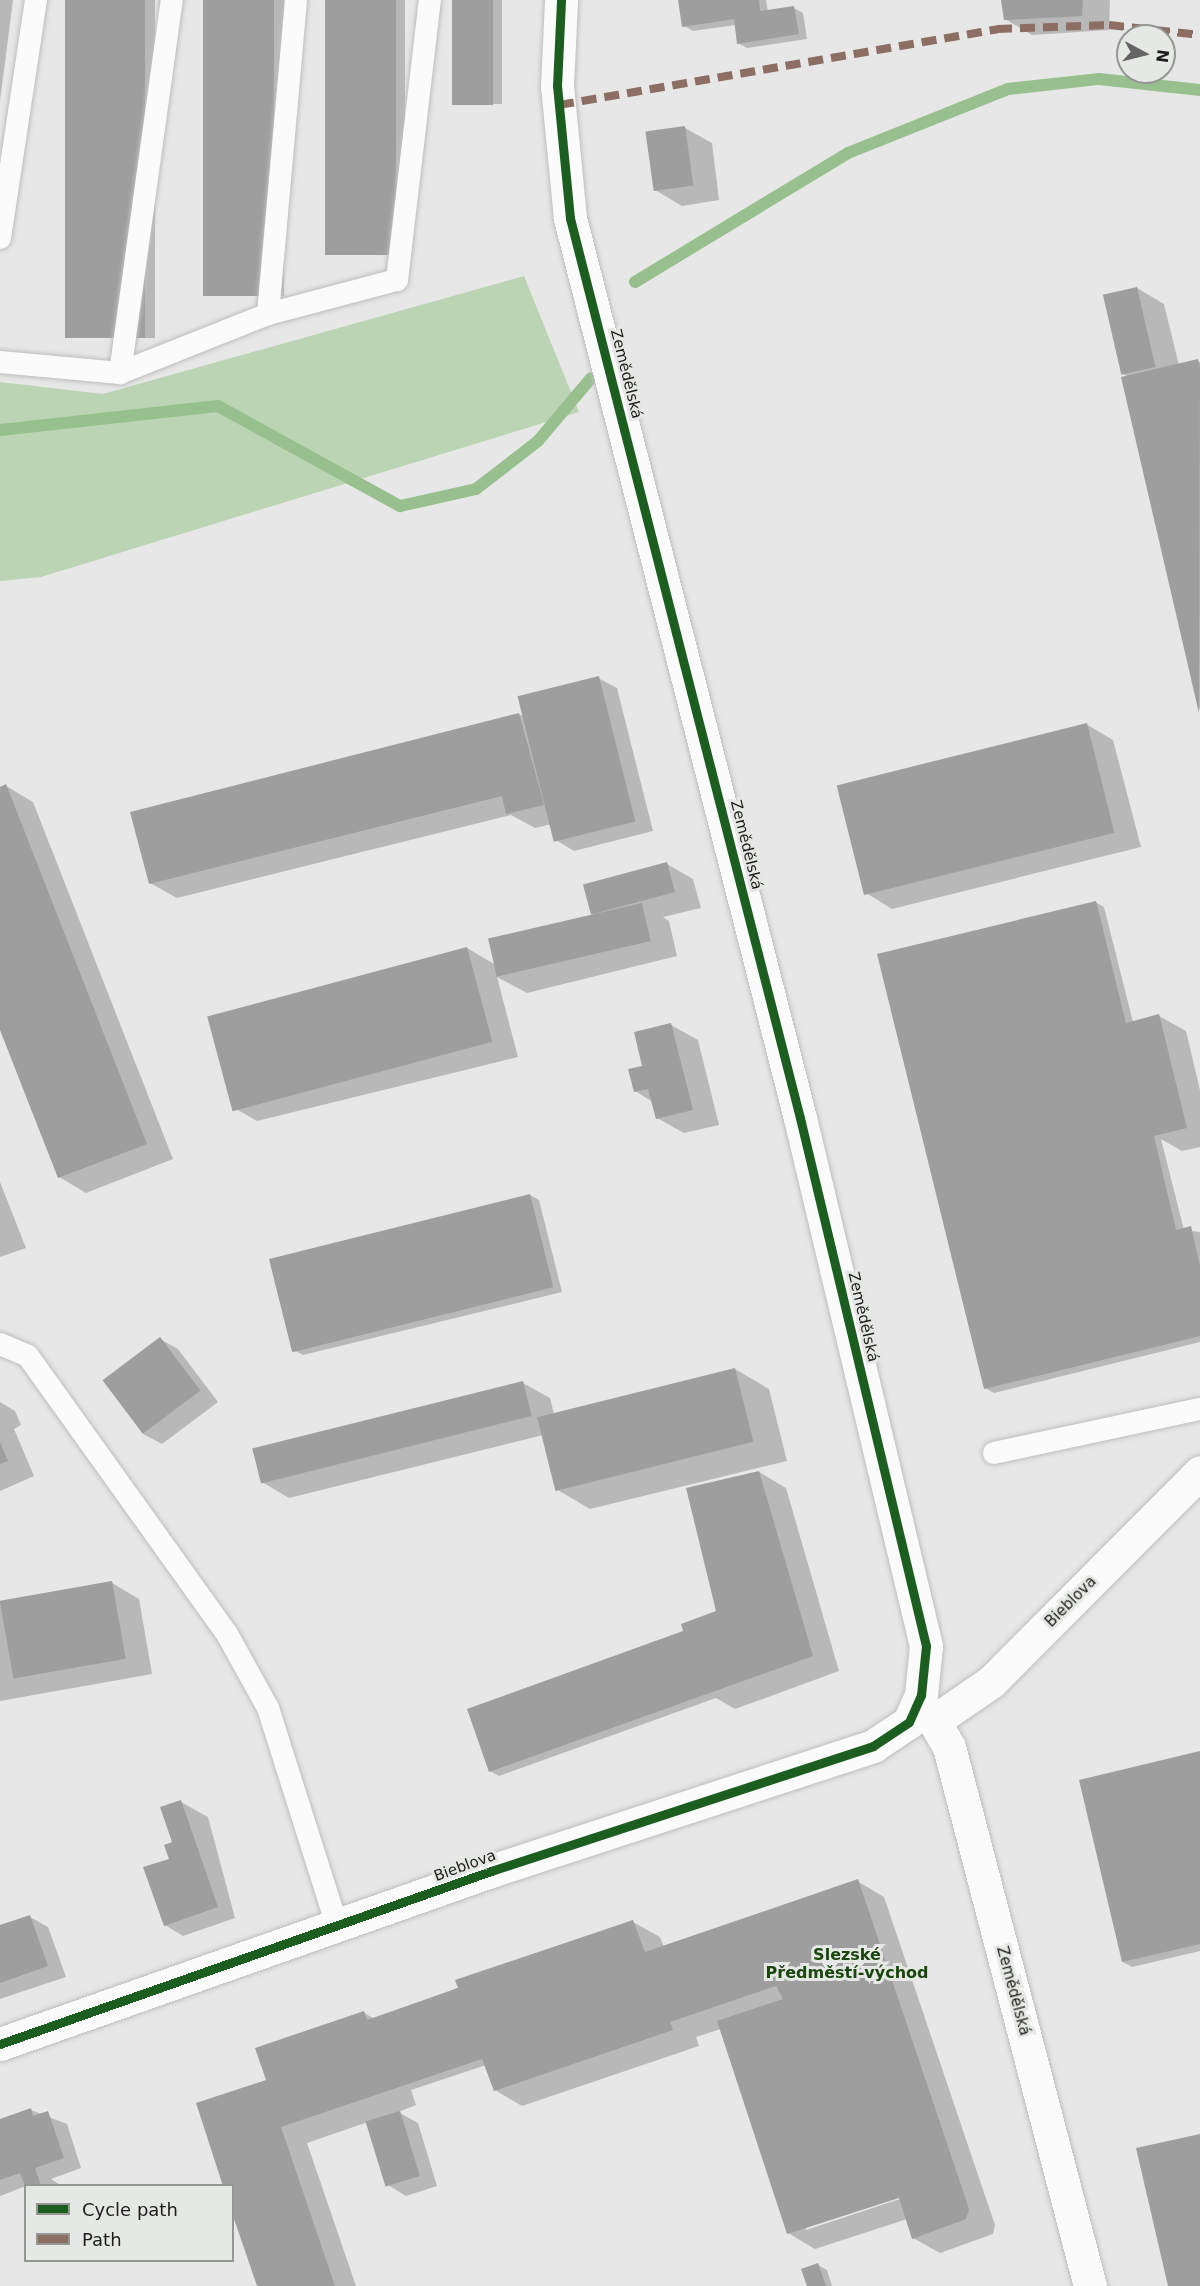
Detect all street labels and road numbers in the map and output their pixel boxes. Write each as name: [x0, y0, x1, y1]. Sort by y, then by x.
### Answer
street label: Zemědělská: [606, 327, 646, 421]
street label: Zemědělská: [726, 798, 766, 892]
street label: Zemědělská: [844, 1270, 882, 1364]
street label: Bieblova: [1042, 1573, 1100, 1631]
street label: Bieblova: [432, 1846, 498, 1886]
street label: Zemědělská: [992, 1944, 1034, 2038]

